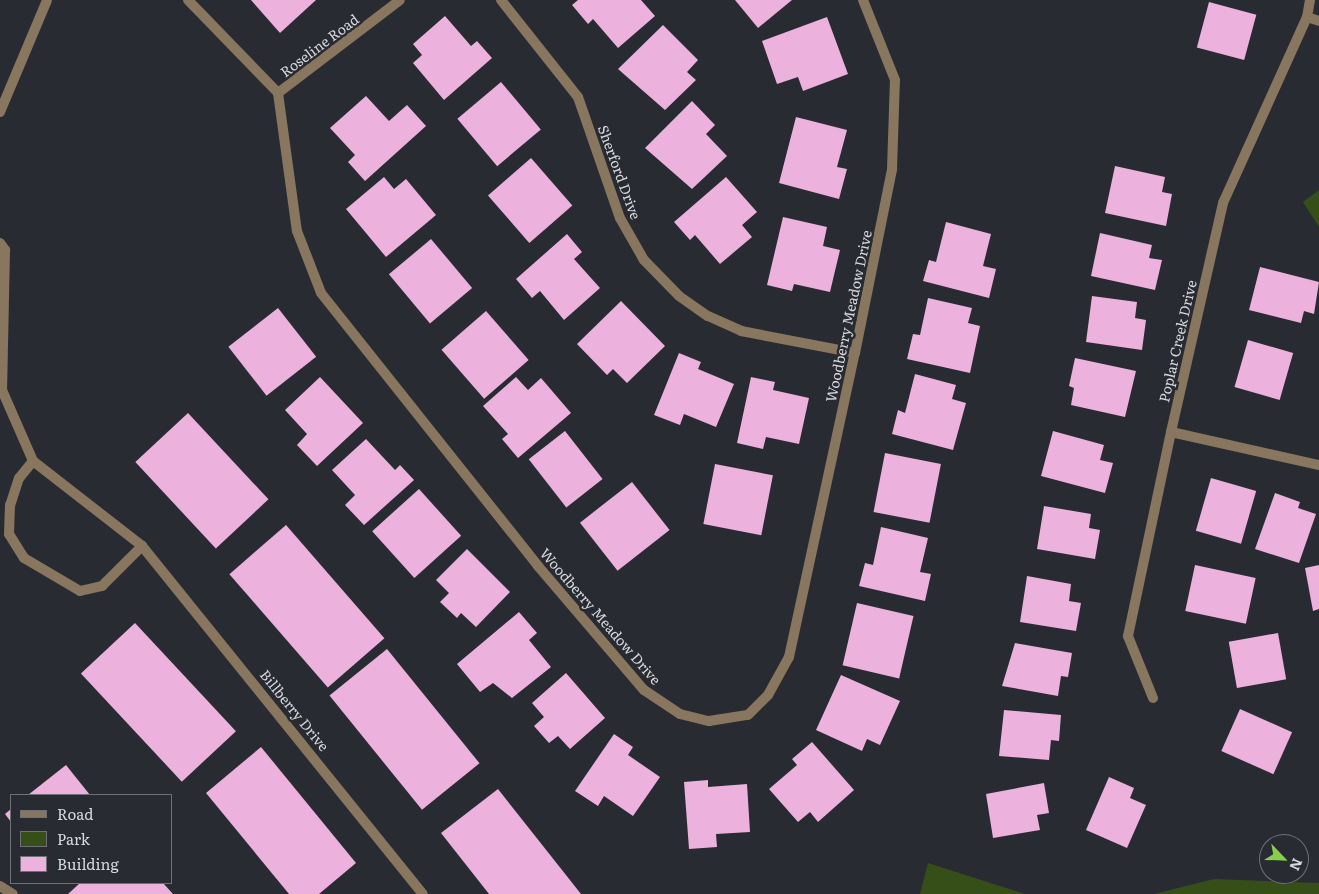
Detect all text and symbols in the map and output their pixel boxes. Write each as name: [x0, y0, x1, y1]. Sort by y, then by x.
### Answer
street label: Roseline Road: [277, 10, 361, 80]
street label: Sherford Drive: [595, 122, 645, 222]
street label: Woodberry Meadow Drive: [822, 229, 874, 403]
street label: Poplar Creek Drive: [1155, 278, 1199, 404]
street label: Woodberry Meadow Drive: [537, 544, 665, 688]
street label: Billberry Drive: [257, 666, 333, 754]
legend: [10, 794, 172, 884]
text: Road: [57, 802, 93, 825]
text: Park: [57, 827, 90, 850]
north arrow: [1259, 834, 1309, 884]
text: Building: [57, 852, 119, 875]
text: N: [1285, 855, 1308, 874]

